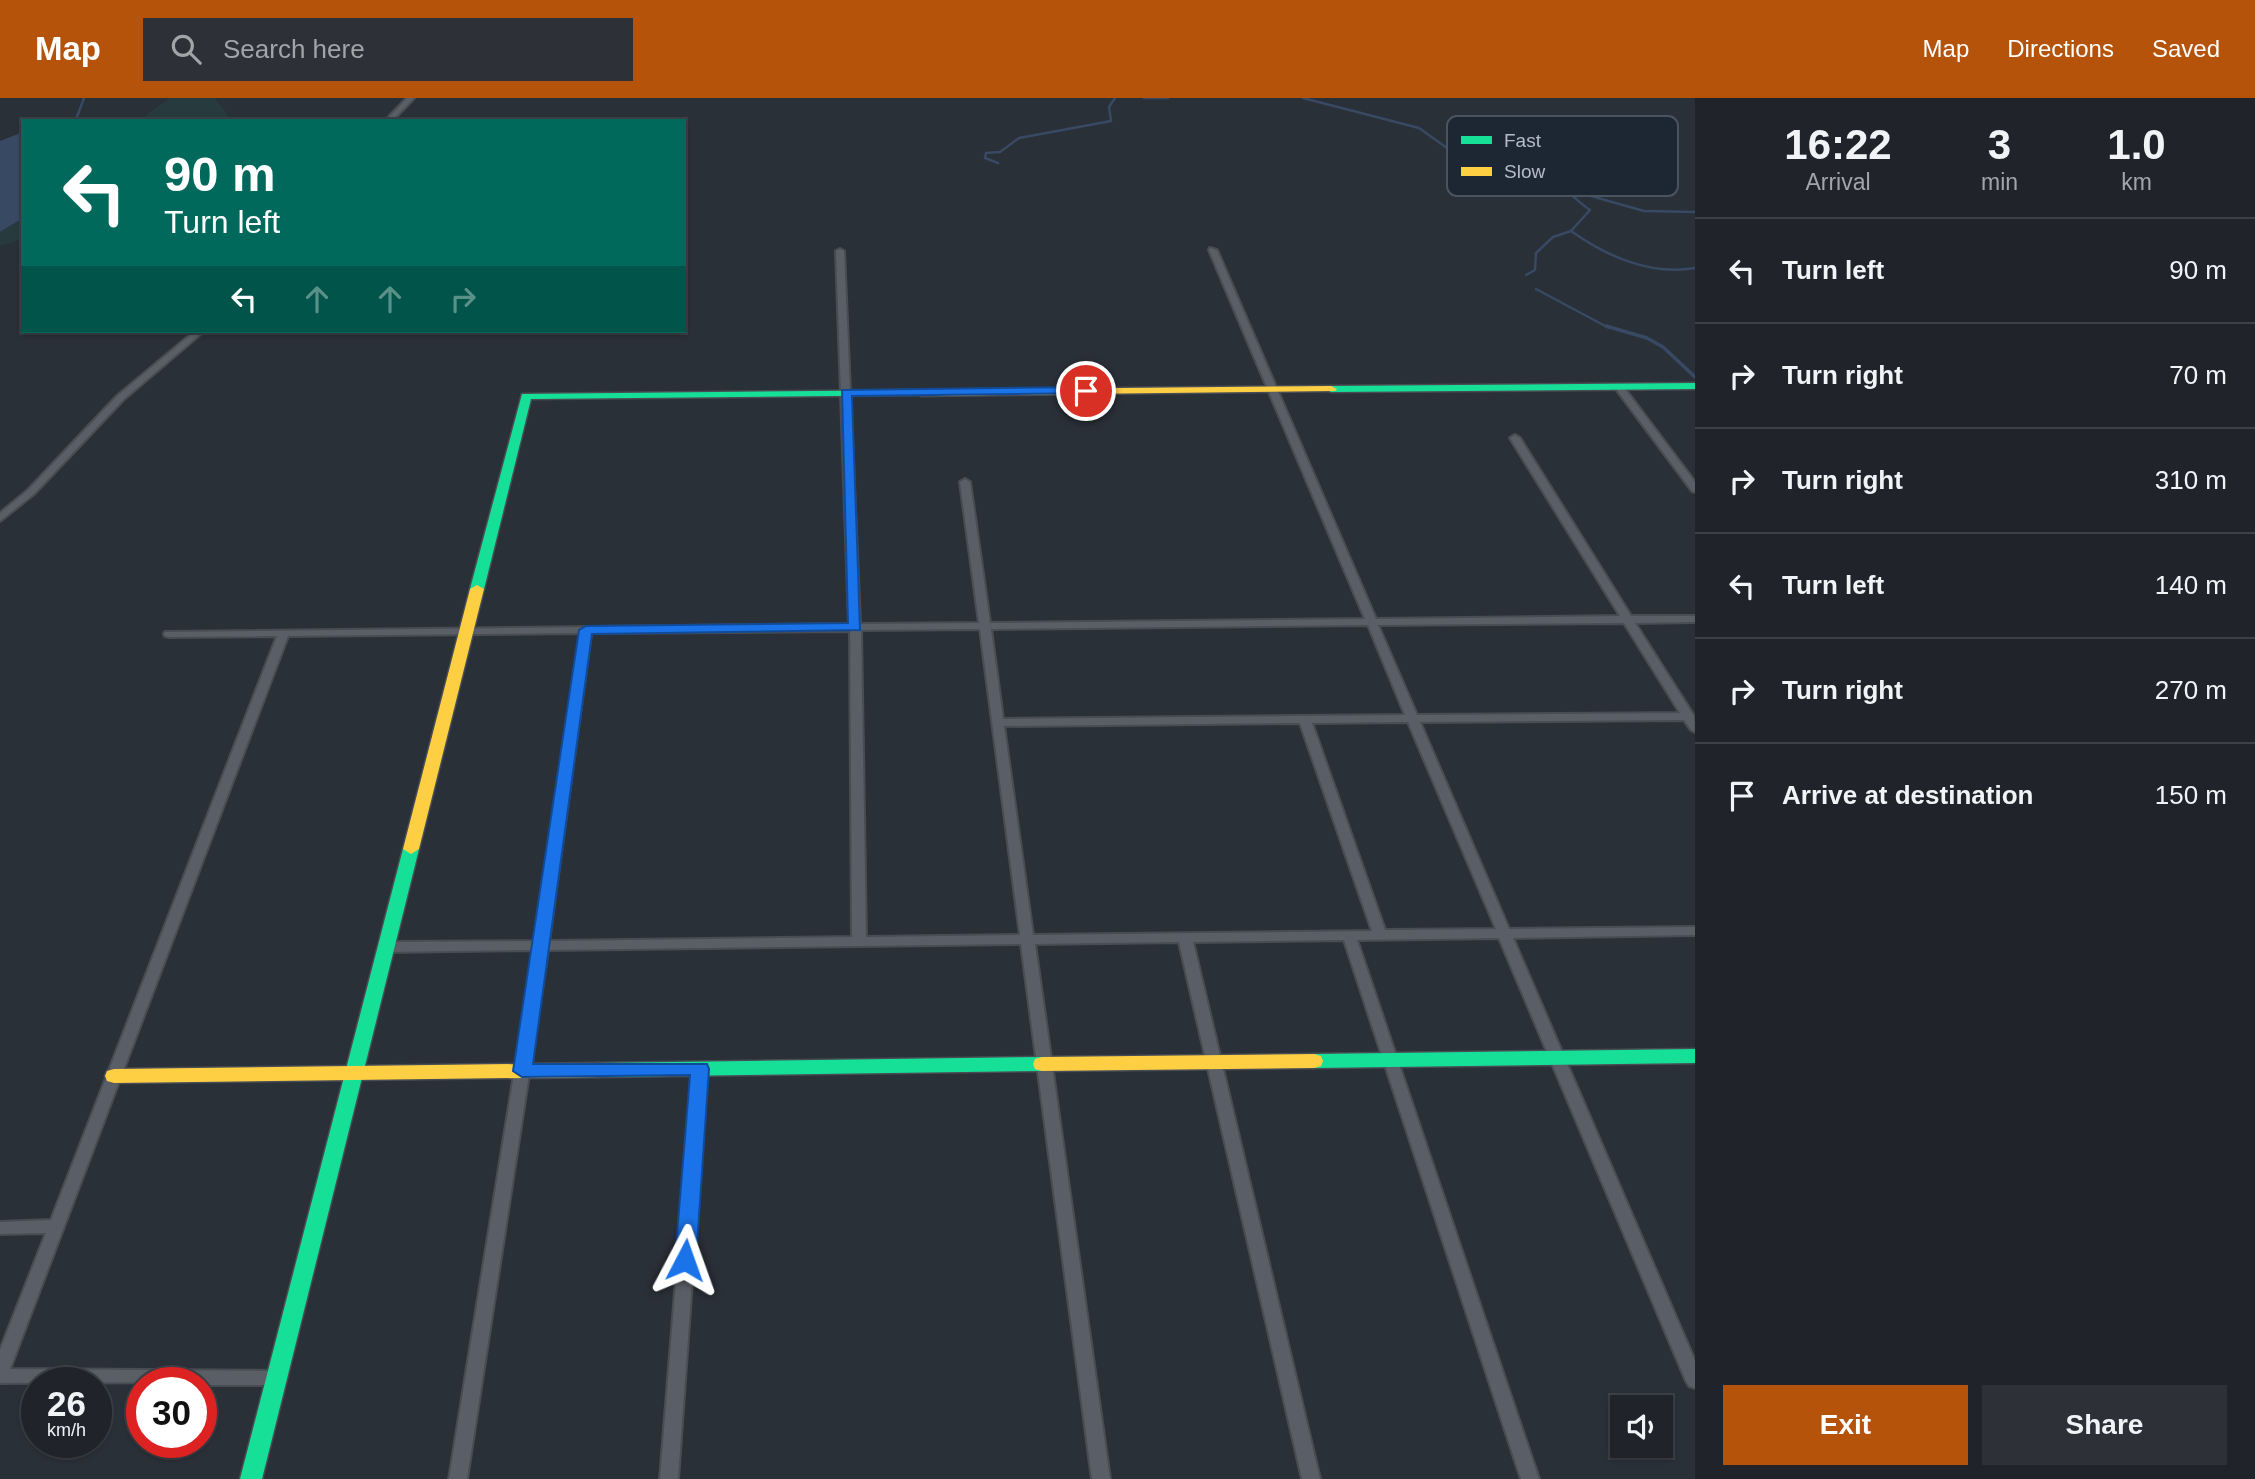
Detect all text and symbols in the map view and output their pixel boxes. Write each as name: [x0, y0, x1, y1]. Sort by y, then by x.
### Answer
search box: [143, 18, 633, 81]
text: Map: [35, 30, 101, 67]
icon: search: [167, 30, 205, 68]
text: Search here: [223, 34, 365, 64]
text: Map: [1923, 35, 1969, 62]
text: Directions: [2007, 35, 2114, 62]
text: Saved: [2152, 35, 2220, 62]
legend: [1447, 116, 1678, 196]
text: 16:22: [1784, 121, 1892, 168]
text: 3: [1988, 121, 2011, 168]
text: 1.0: [2107, 121, 2166, 168]
text: Fast: [1504, 130, 1542, 151]
icon: left: [49, 147, 140, 238]
text: 90 m: [164, 147, 276, 201]
text: Slow: [1504, 161, 1545, 182]
text: Arrival: [1805, 169, 1871, 195]
text: min: [1981, 169, 2018, 195]
text: km: [2121, 169, 2152, 195]
text: Turn left: [164, 204, 280, 240]
icon: left: [1723, 252, 1761, 290]
text: Turn left: [1782, 255, 1884, 285]
text: 90 m: [2169, 255, 2227, 285]
icon: left: [225, 280, 263, 318]
icon: ahead: [298, 280, 336, 318]
icon: ahead: [371, 280, 409, 318]
icon: right: [444, 280, 482, 318]
icon: right: [1723, 357, 1761, 395]
text: Turn right: [1782, 360, 1903, 390]
text: 70 m: [2169, 360, 2227, 390]
pin: [1056, 361, 1116, 421]
icon: arrive: [1067, 372, 1105, 410]
icon: right: [1723, 462, 1761, 500]
text: Turn right: [1782, 465, 1903, 495]
text: 310 m: [2155, 465, 2227, 495]
icon: left: [1723, 567, 1761, 605]
text: Turn left: [1782, 570, 1884, 600]
text: 140 m: [2155, 570, 2227, 600]
icon: right: [1723, 672, 1761, 710]
text: Turn right: [1782, 675, 1903, 705]
text: 270 m: [2155, 675, 2227, 705]
icon: arrive: [1723, 777, 1761, 815]
text: Arrive at destination: [1782, 780, 2033, 810]
text: 150 m: [2155, 780, 2227, 810]
position arrow: [648, 1223, 722, 1297]
speed limit sign: 30: [126, 1367, 217, 1458]
text: 26: [47, 1384, 86, 1423]
button: Exit: [1723, 1385, 1968, 1465]
button: Share: [1982, 1385, 2227, 1465]
map controls: [1610, 1395, 1673, 1458]
button: sound: [1610, 1395, 1673, 1458]
text: km/h: [47, 1420, 86, 1440]

